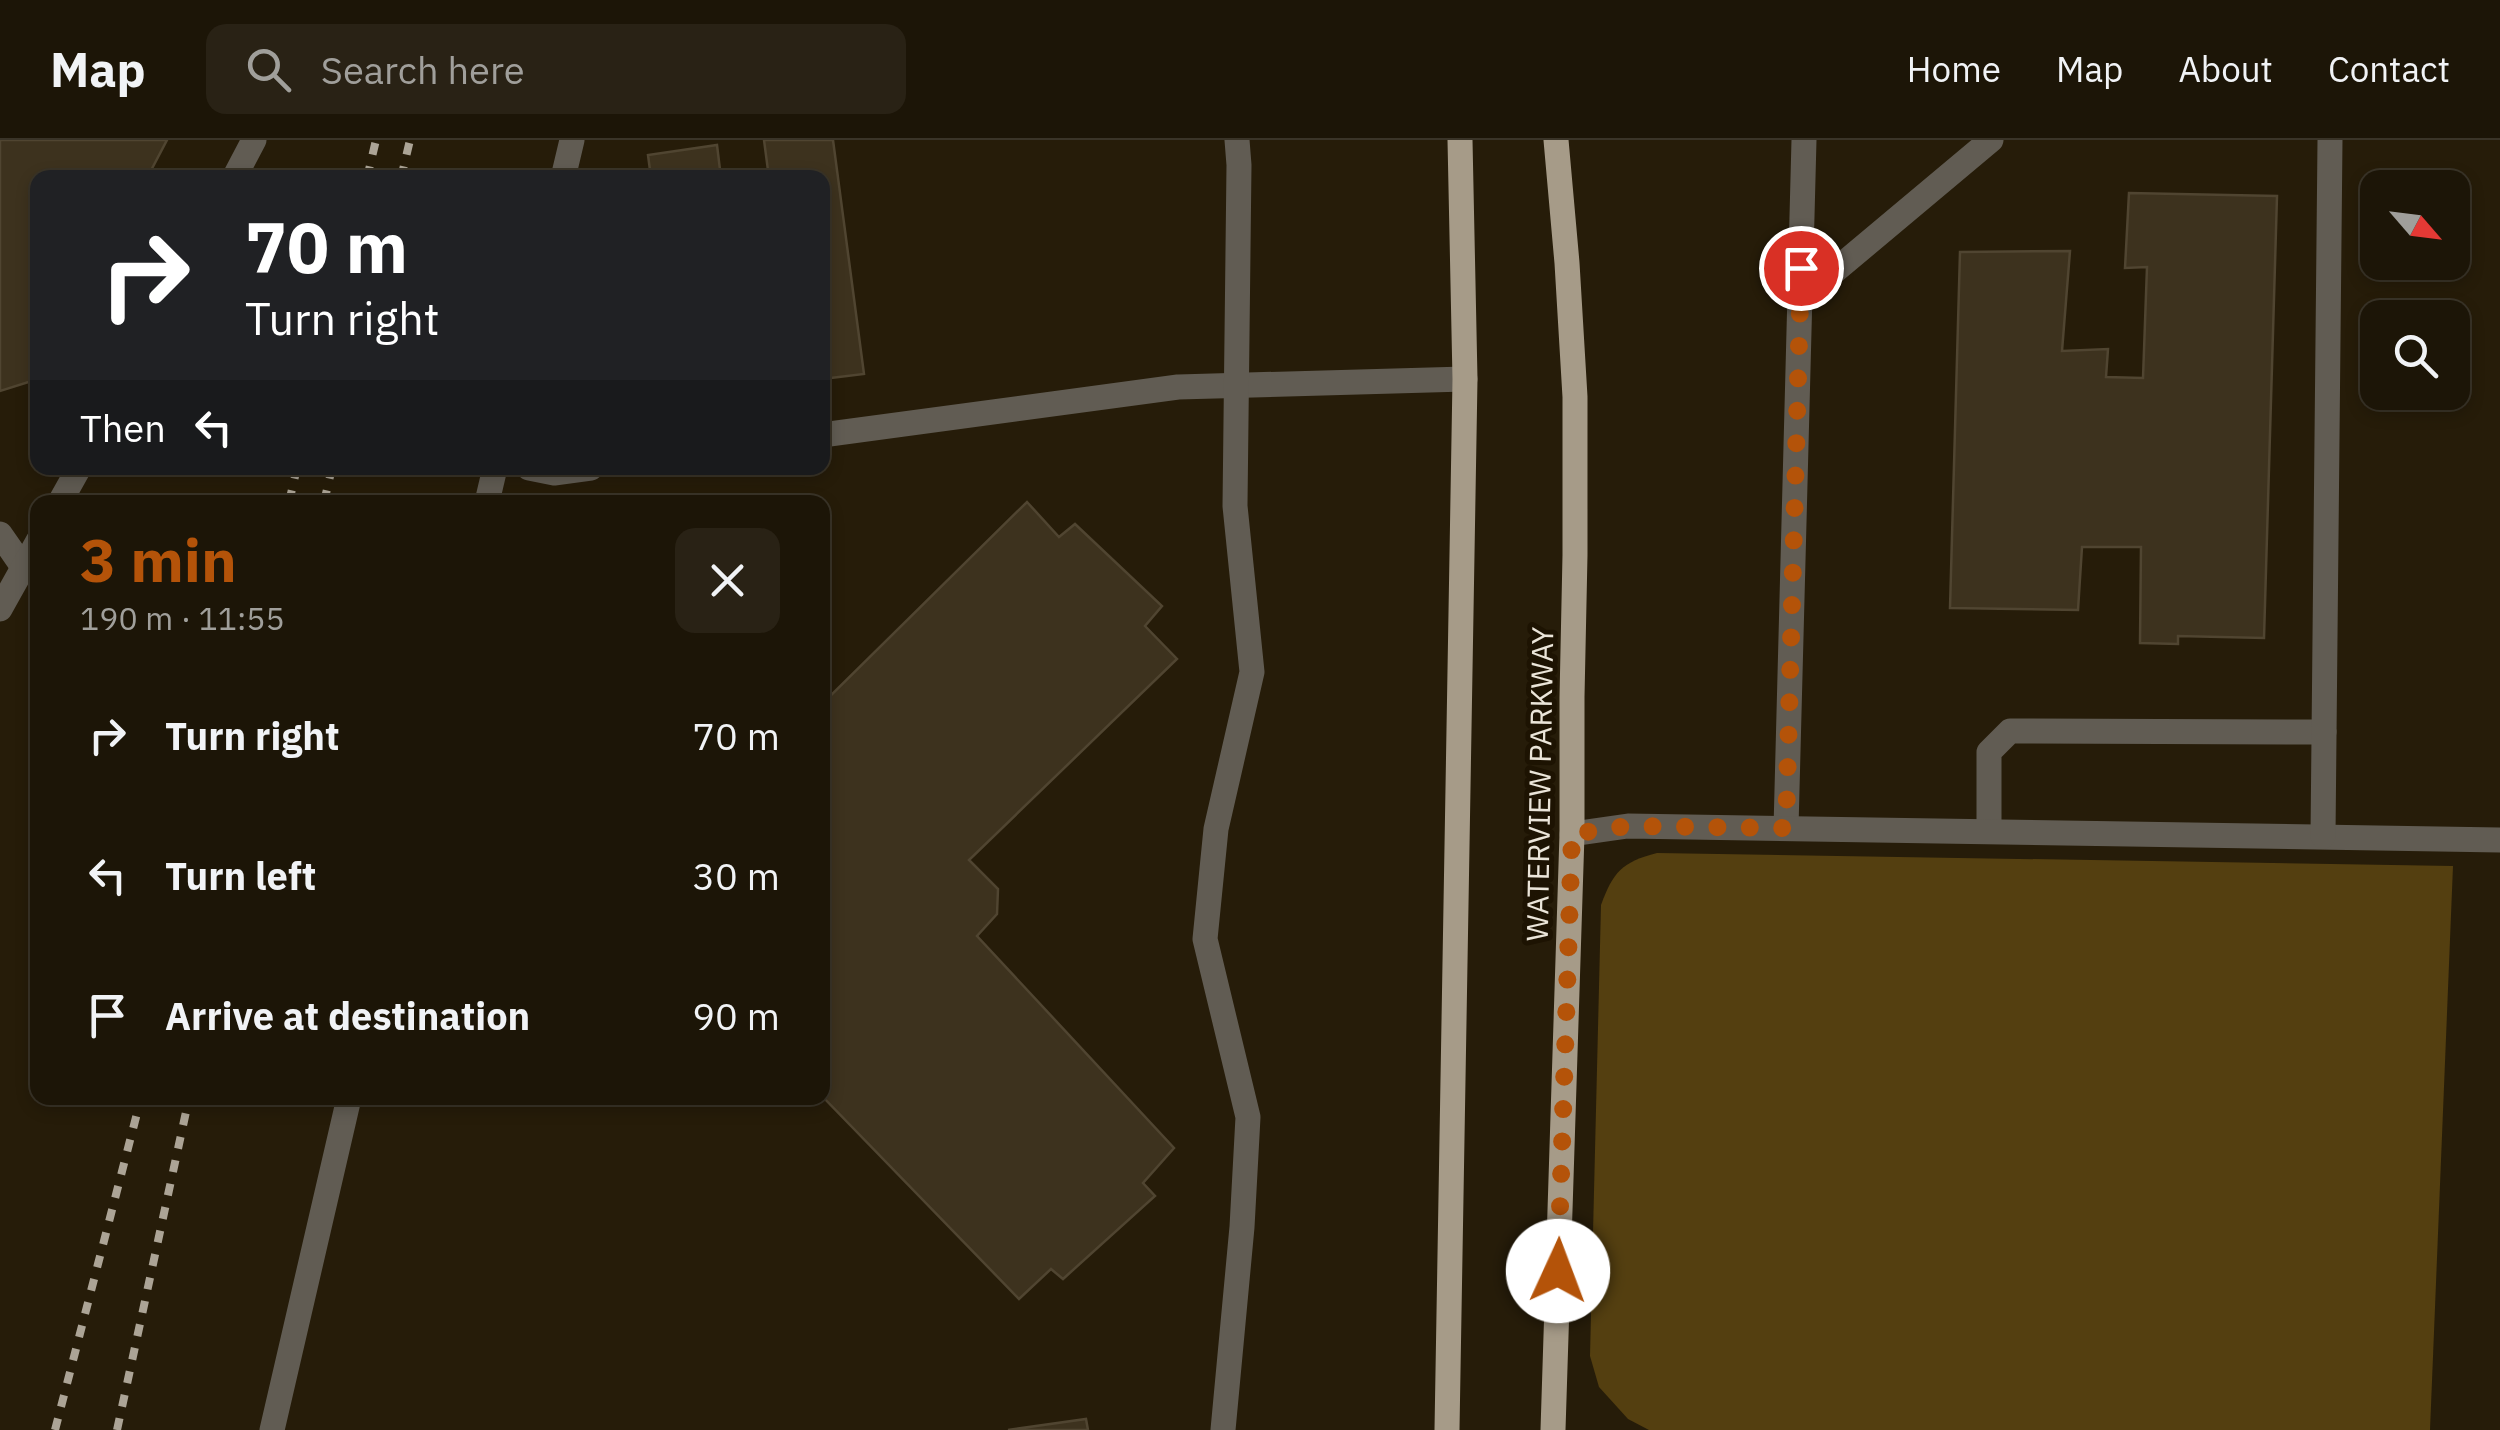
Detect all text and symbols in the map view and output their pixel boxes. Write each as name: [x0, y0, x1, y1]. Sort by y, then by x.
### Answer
search box: [206, 24, 906, 114]
text: Map: [50, 38, 146, 100]
icon: search: [241, 42, 296, 97]
text: Search here: [321, 45, 525, 94]
text: Home: [1907, 46, 2001, 92]
text: Map: [2056, 46, 2123, 92]
text: About: [2178, 46, 2273, 92]
text: Contact: [2328, 46, 2450, 92]
north arrow: [2360, 170, 2470, 280]
map controls: [2360, 170, 2470, 410]
text: 70 m: [245, 201, 408, 292]
icon: right: [80, 210, 210, 340]
pin: [1759, 226, 1844, 311]
icon: arrive: [1774, 241, 1829, 296]
text: Turn right: [245, 289, 440, 347]
button: search: [2360, 300, 2470, 410]
icon: left: [186, 400, 241, 455]
text: Then: [80, 403, 166, 452]
text: 3 min: [80, 520, 237, 599]
button: close: [675, 528, 780, 633]
text: 190 m · 11:55: [80, 597, 285, 639]
street label: WATERVIEW PARKWAY: [1517, 626, 1561, 942]
icon: right: [80, 708, 135, 763]
text: Turn right: [165, 711, 340, 760]
text: 70 m: [692, 711, 780, 760]
icon: left: [80, 848, 135, 903]
text: Turn left: [165, 851, 316, 900]
text: 30 m: [692, 851, 780, 900]
icon: arrive: [80, 988, 135, 1043]
text: Arrive at destination: [165, 991, 530, 1040]
text: 90 m: [692, 991, 780, 1040]
position arrow: [1506, 1219, 1610, 1323]

